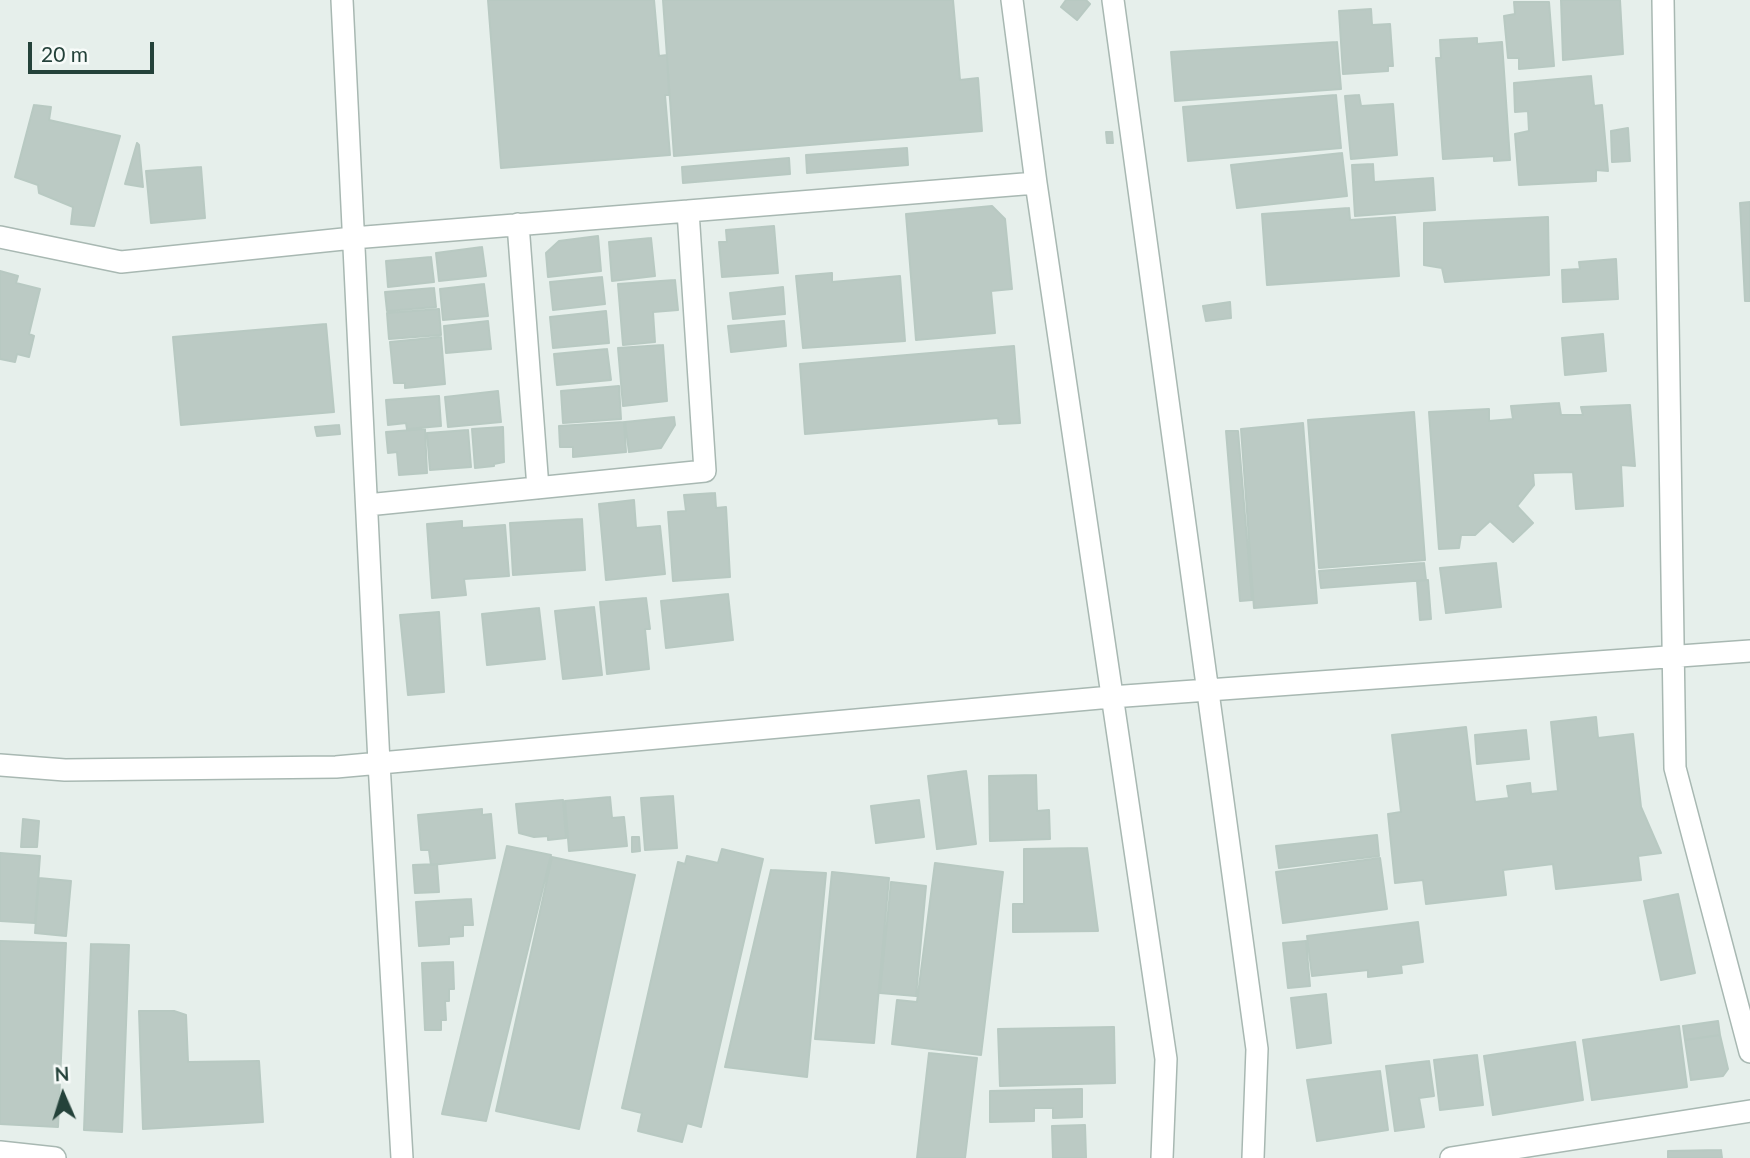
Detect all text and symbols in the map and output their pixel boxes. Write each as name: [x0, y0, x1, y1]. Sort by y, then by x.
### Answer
scale bar: [32, 28, 158, 72]
text: 20 m: [41, 41, 88, 66]
north arrow: [28, 1060, 98, 1130]
text: N: [54, 1062, 70, 1085]

